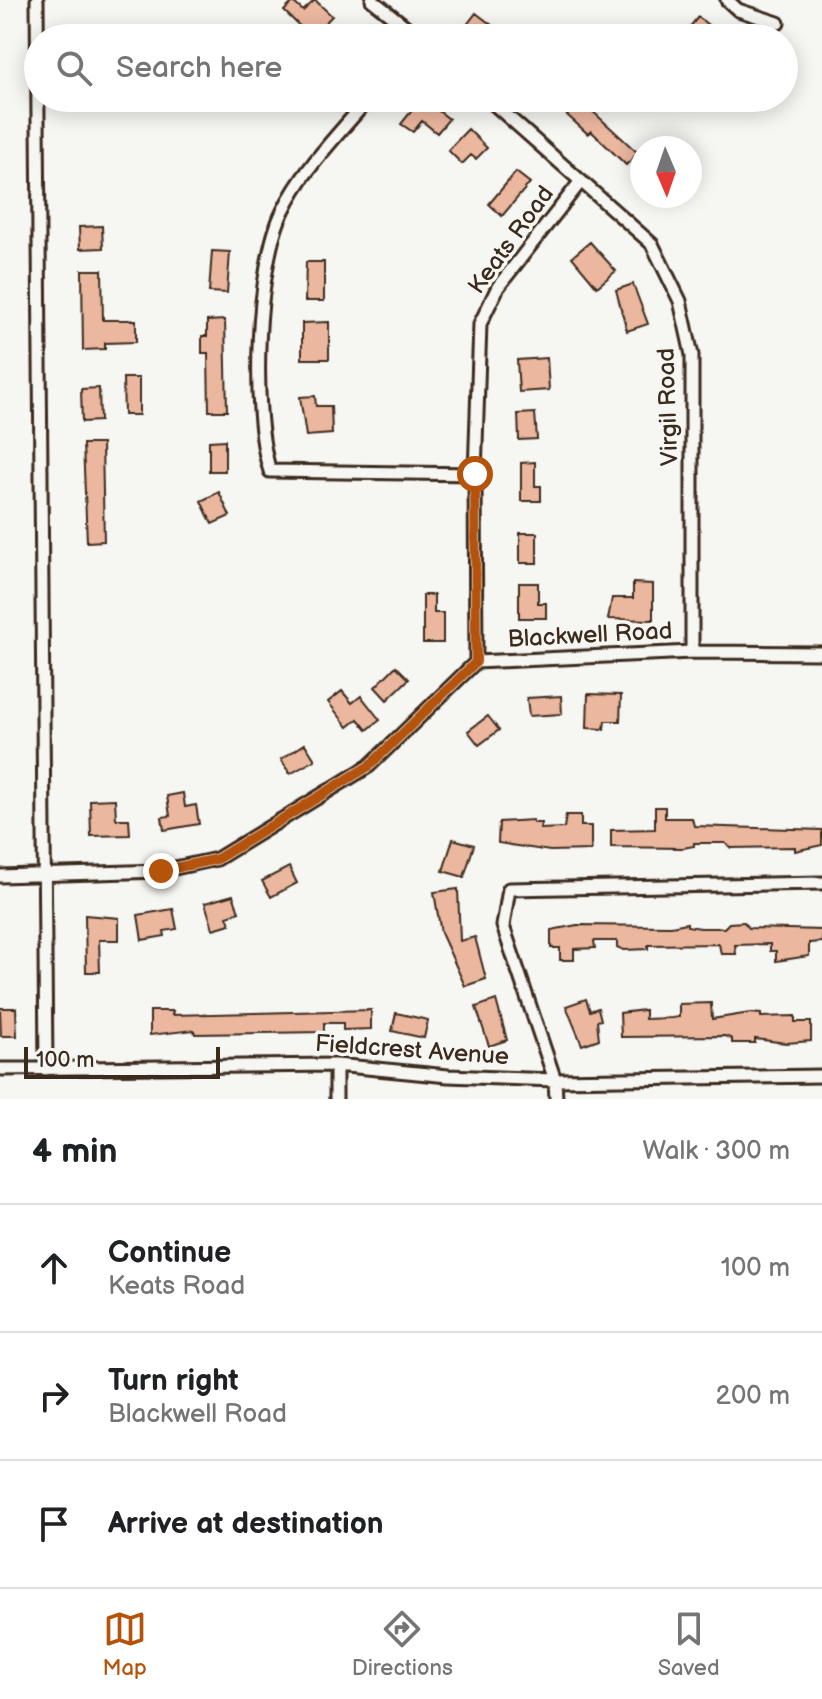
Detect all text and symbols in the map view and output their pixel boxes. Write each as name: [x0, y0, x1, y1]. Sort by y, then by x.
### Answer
search box: [24, 24, 798, 112]
icon: search: [52, 46, 96, 90]
text: Search here: [116, 50, 282, 86]
north arrow: [630, 136, 702, 208]
street label: Keats Road: [462, 180, 560, 300]
street label: Virgil Road: [651, 348, 685, 466]
route start: [457, 456, 493, 492]
street label: Blackwell Road: [507, 616, 673, 654]
route end: [143, 853, 179, 889]
street label: Fieldcrest Avenue: [314, 1029, 510, 1071]
scale bar: [24, 1043, 220, 1079]
text: 100 m: [36, 1047, 95, 1074]
text: 4 min: [32, 1131, 118, 1172]
text: Walk · 300 m: [642, 1136, 790, 1167]
text: Continue: [108, 1235, 231, 1271]
icon: ahead: [32, 1246, 76, 1290]
text: 100 m: [721, 1253, 790, 1284]
text: Keats Road: [108, 1271, 245, 1302]
text: Turn right: [108, 1363, 239, 1399]
icon: right: [32, 1374, 76, 1418]
text: 200 m: [716, 1381, 790, 1412]
text: Blackwell Road: [108, 1399, 287, 1430]
icon: arrive: [32, 1502, 76, 1546]
text: Arrive at destination: [108, 1506, 384, 1542]
tab: Map: [102, 1607, 147, 1682]
tab: Directions: [352, 1607, 453, 1682]
tab: Saved: [658, 1607, 720, 1682]

